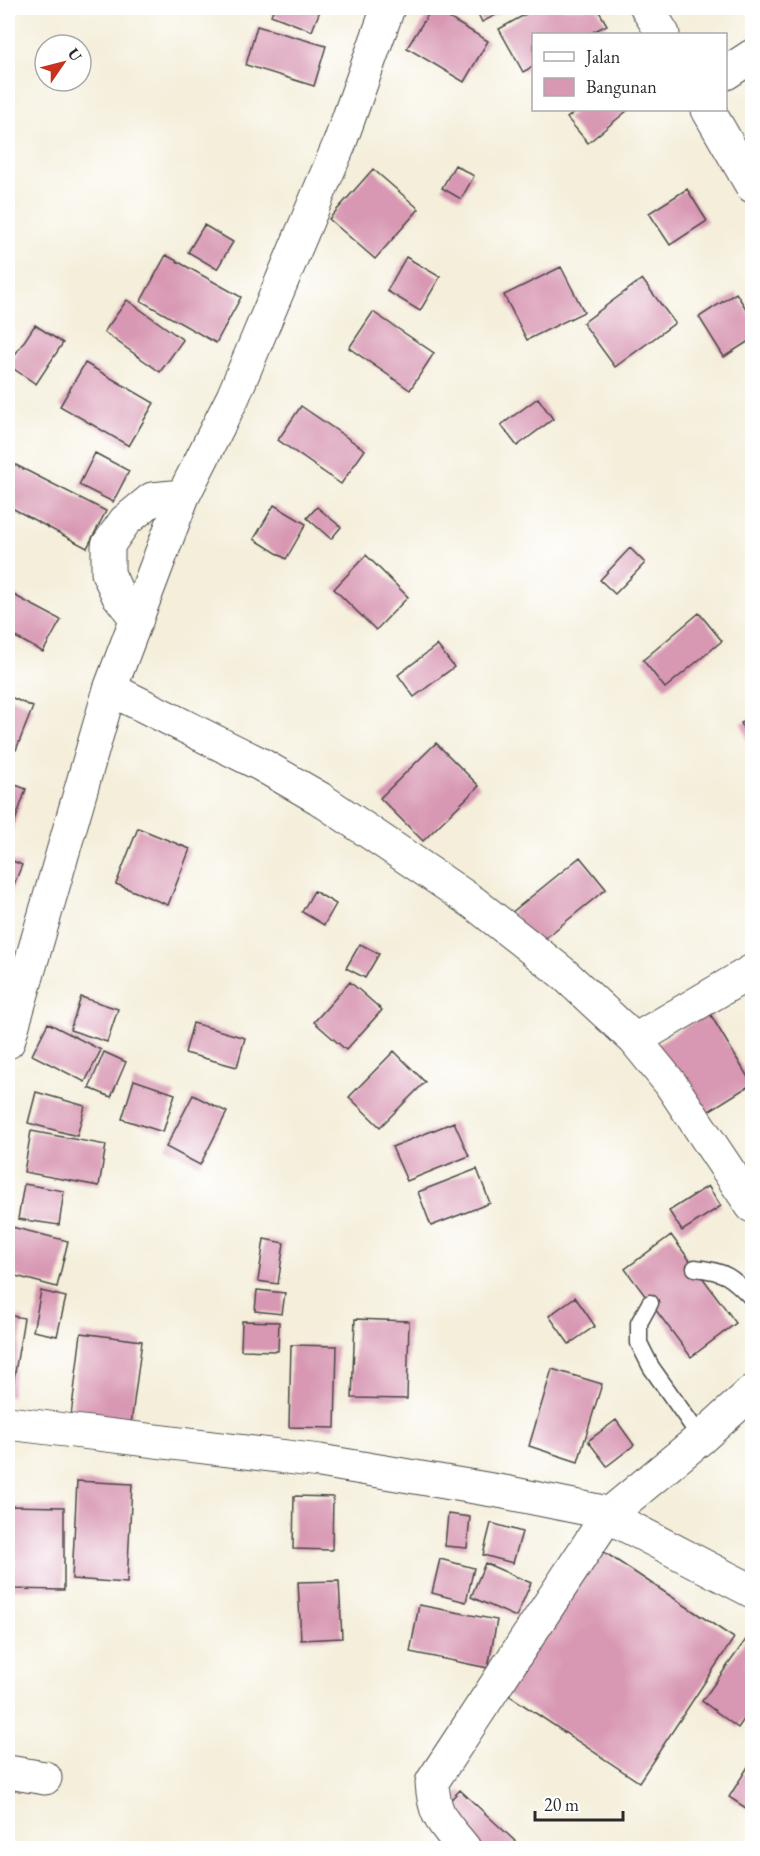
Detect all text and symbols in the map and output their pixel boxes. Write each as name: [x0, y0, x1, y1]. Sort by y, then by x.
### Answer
north arrow: [33, 33, 93, 93]
legend: [532, 33, 727, 111]
text: U: [63, 44, 87, 66]
text: Jalan: [584, 45, 621, 68]
text: Bangunan: [586, 75, 657, 98]
scale bar: [535, 1784, 624, 1822]
text: 20 m: [544, 1793, 579, 1816]

